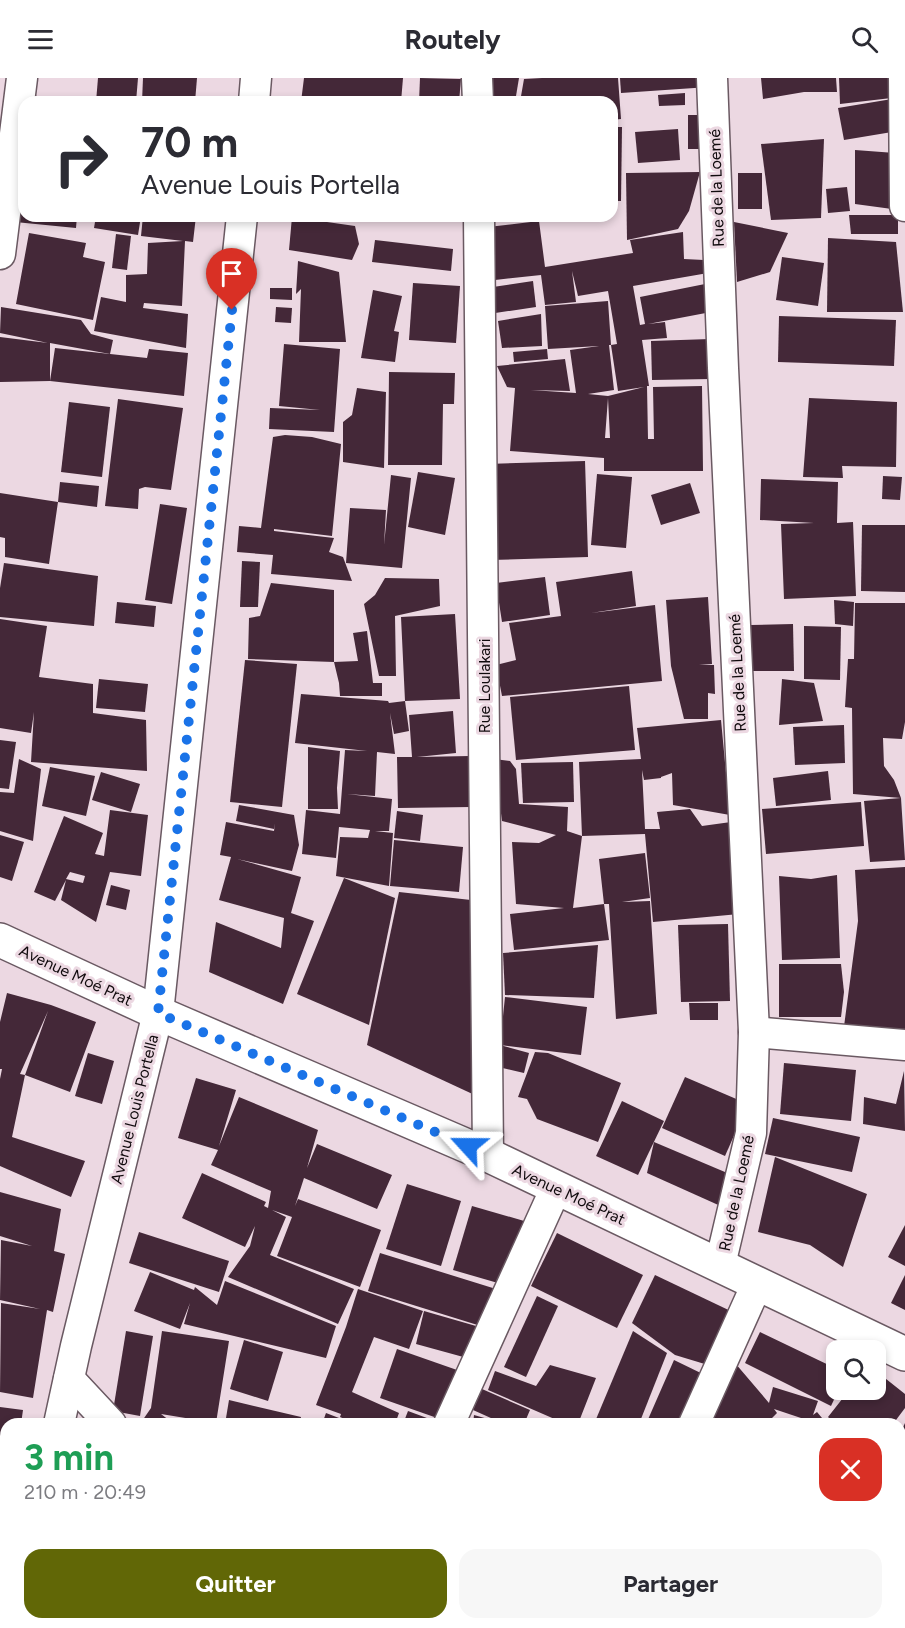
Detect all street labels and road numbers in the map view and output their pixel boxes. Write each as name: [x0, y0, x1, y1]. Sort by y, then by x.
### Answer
street label: Rue de la Loemé: [705, 128, 728, 247]
street label: Rue de la Loemé: [725, 613, 750, 732]
street label: Rue Loulakari: [475, 639, 494, 733]
street label: Avenue Moé Prat: [16, 941, 135, 1010]
street label: Avenue Louis Portella: [107, 1032, 162, 1186]
street label: Rue de la Loemé: [715, 1133, 758, 1253]
street label: Avenue Moé Prat: [509, 1160, 628, 1229]

